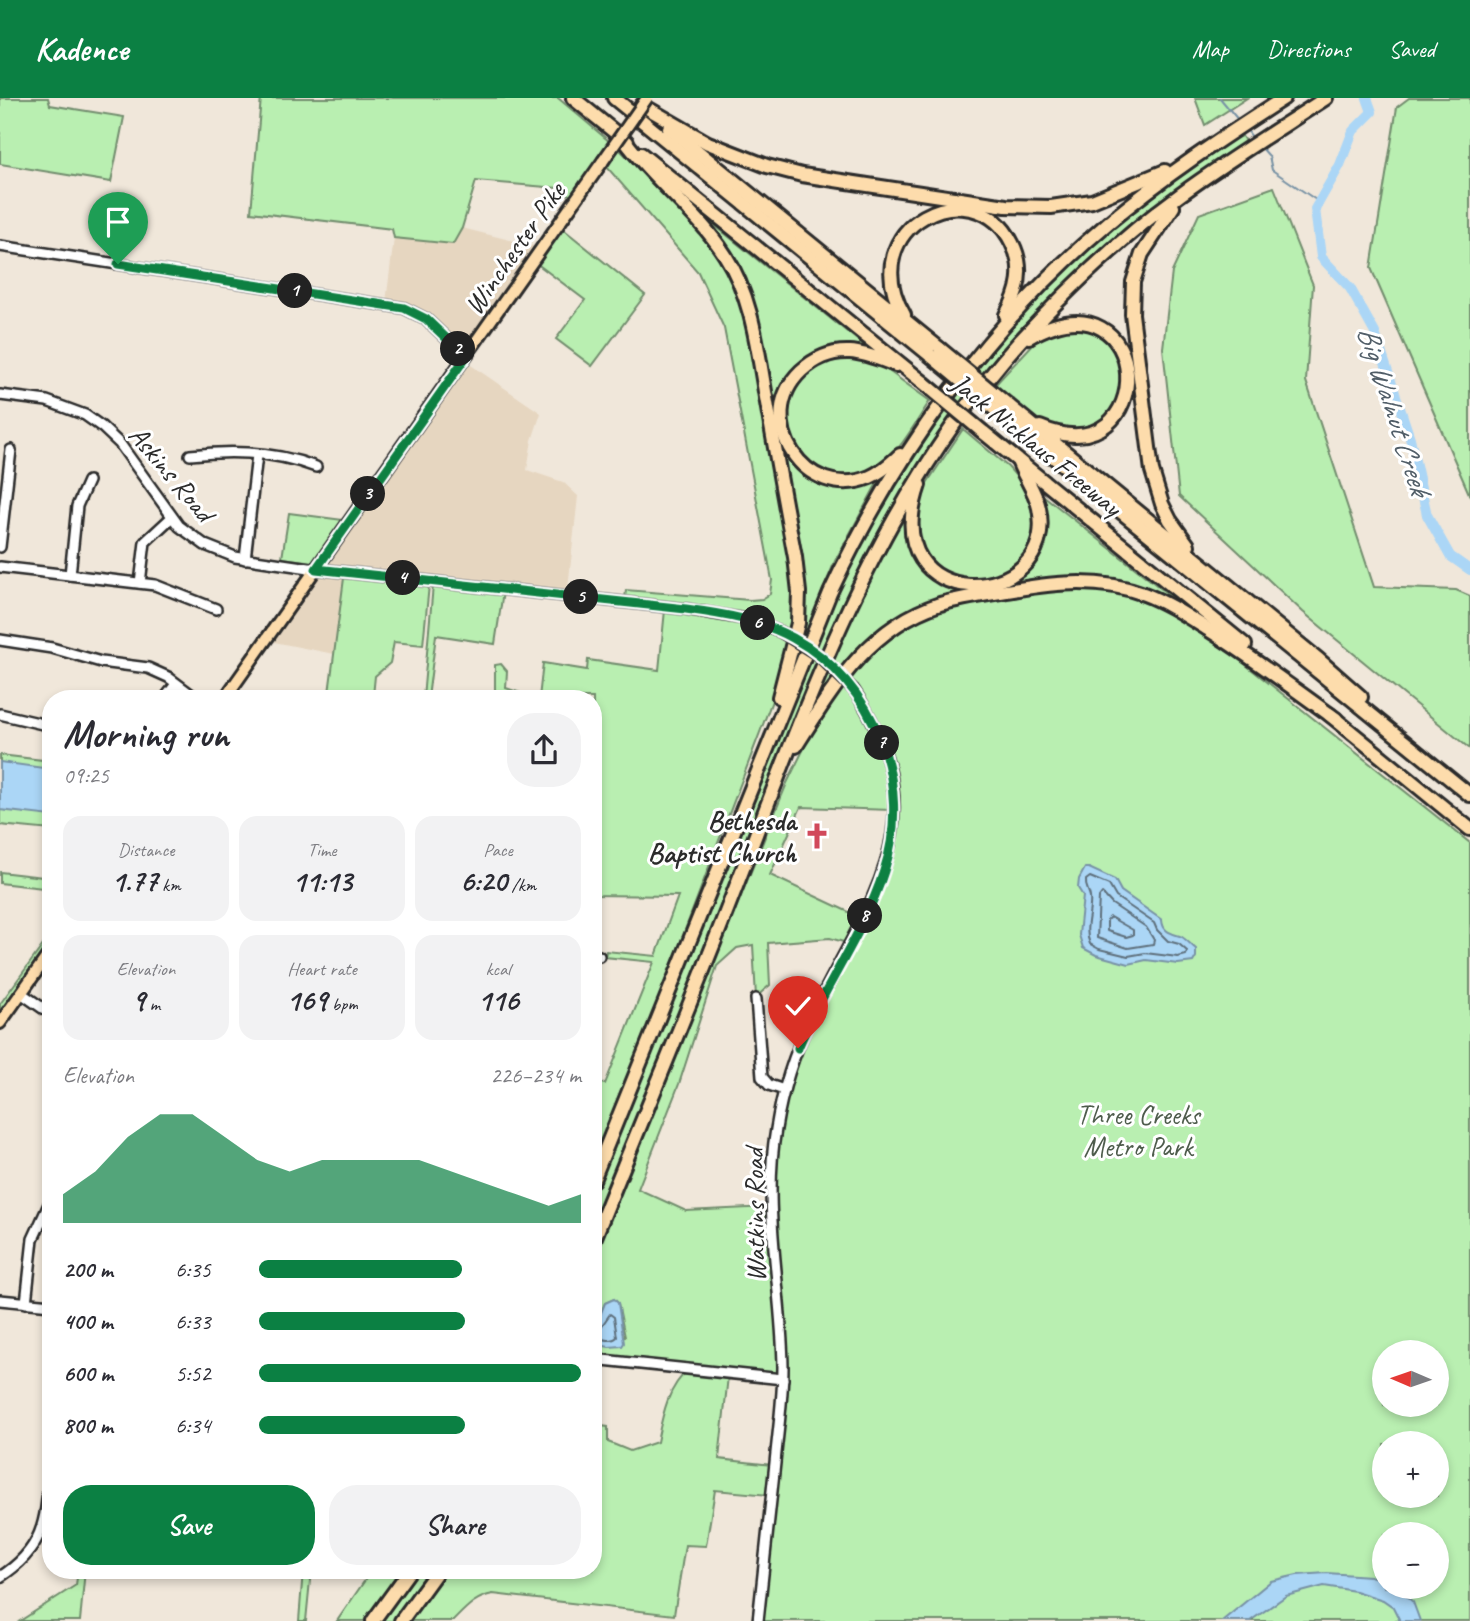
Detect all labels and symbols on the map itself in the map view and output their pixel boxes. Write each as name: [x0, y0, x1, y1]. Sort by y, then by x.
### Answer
street label: Winchester Pike: [456, 174, 574, 321]
pin: [88, 192, 148, 264]
pin: 1: [278, 274, 312, 308]
water label: Big Walnut Creek: [1349, 321, 1441, 505]
pin: 2: [440, 331, 476, 366]
street label: Jack Nicklaus Freeway: [943, 364, 1131, 525]
street label: Askins Road: [121, 418, 224, 532]
pin: 3: [350, 476, 386, 512]
pin: 4: [386, 560, 420, 596]
pin: 5: [564, 580, 598, 614]
pin: 6: [740, 606, 776, 640]
pin: 7: [864, 726, 900, 760]
place label: Bethesda Baptist Church: [648, 803, 798, 870]
church icon: Bethesda Baptist Church: [802, 821, 832, 851]
pin: 8: [848, 898, 882, 934]
pin: [768, 976, 828, 1048]
park label: Three Creeks Metro Park: [1077, 1097, 1202, 1164]
street label: Watkins Road: [736, 1144, 773, 1282]
north arrow: [1372, 1340, 1449, 1418]

